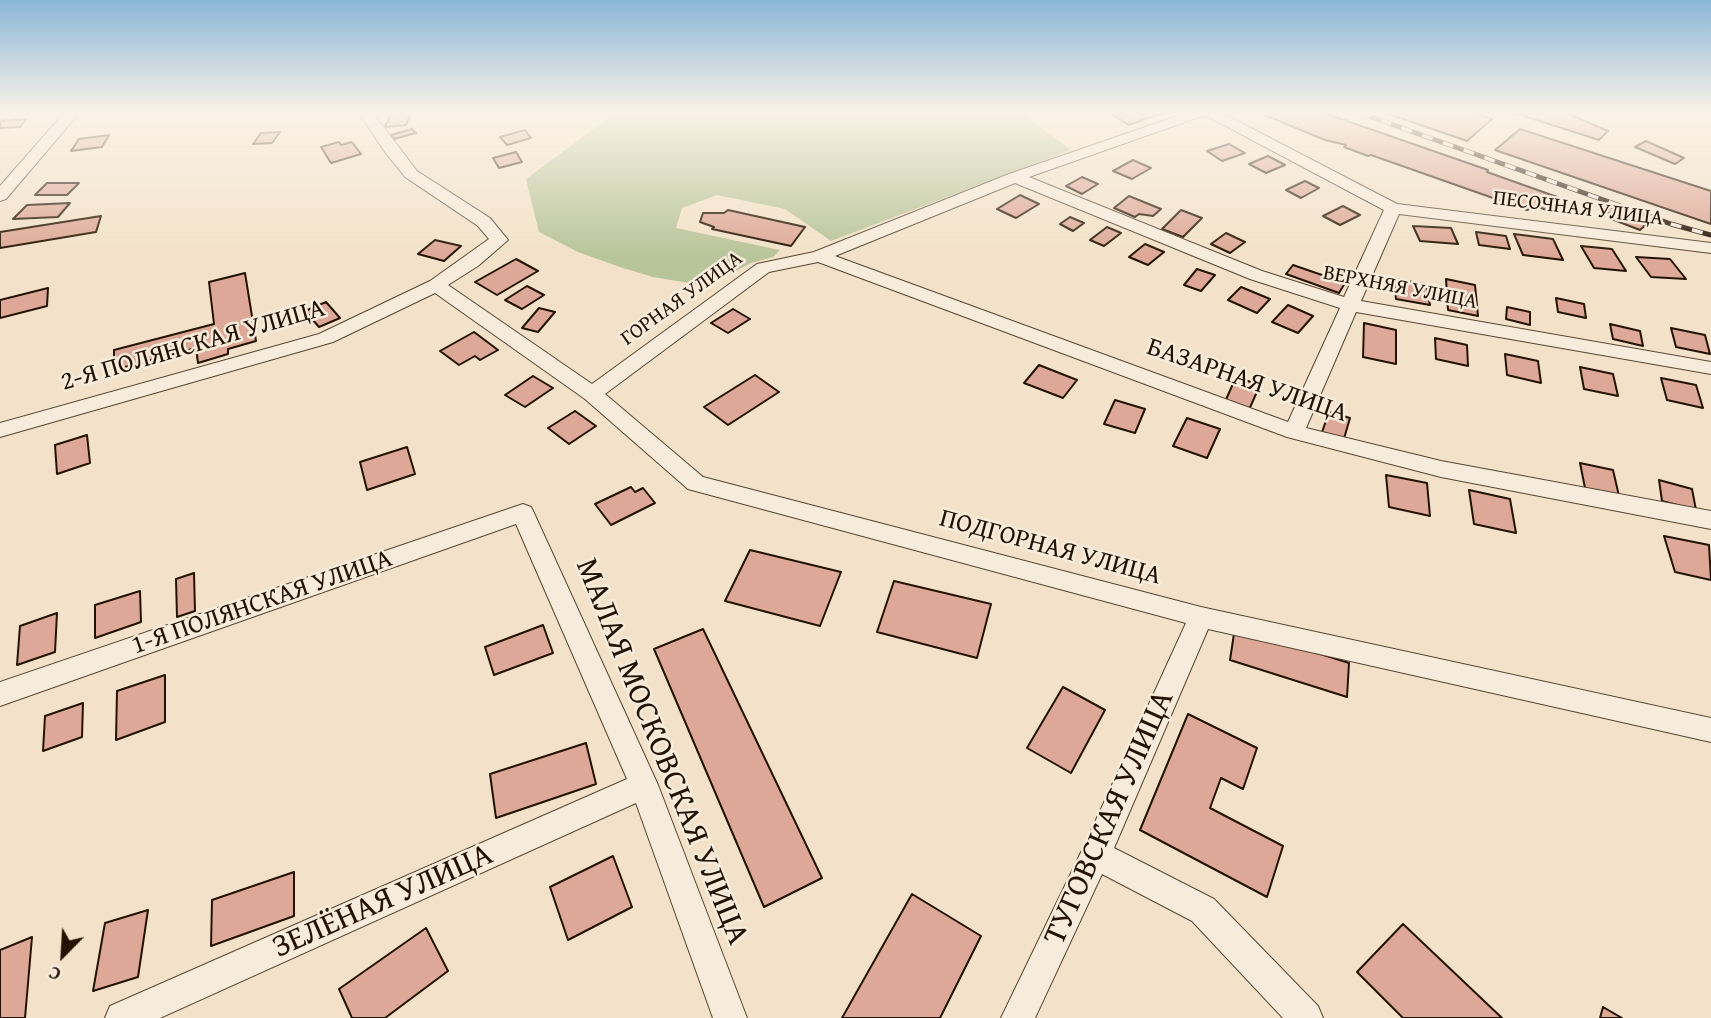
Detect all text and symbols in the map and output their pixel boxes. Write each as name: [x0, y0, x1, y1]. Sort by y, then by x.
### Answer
street label: ПЕСОЧНАЯ УЛИЦА: [1491, 186, 1665, 232]
street label: ГОРНАЯ УЛИЦА: [616, 246, 748, 352]
street label: ВЕРХНЯЯ УЛИЦА: [1321, 261, 1479, 315]
street label: 2-Я ПОЛЯНСКАЯ УЛИЦА: [57, 293, 329, 399]
street label: БАЗАРНАЯ УЛИЦА: [1143, 332, 1351, 430]
street label: ПОДГОРНАЯ УЛИЦА: [936, 503, 1164, 593]
street label: 1-Я ПОЛЯНСКАЯ УЛИЦА: [128, 544, 396, 662]
street label: МАЛАЯ МОСКОВСКАЯ УЛИЦА: [566, 553, 756, 951]
street label: ТУГОВСКАЯ УЛИЦА: [1037, 685, 1183, 951]
street label: ЗЕЛЁНАЯ УЛИЦА: [267, 836, 499, 968]
north arrow: [28, 920, 98, 990]
text: С: [44, 959, 65, 989]

